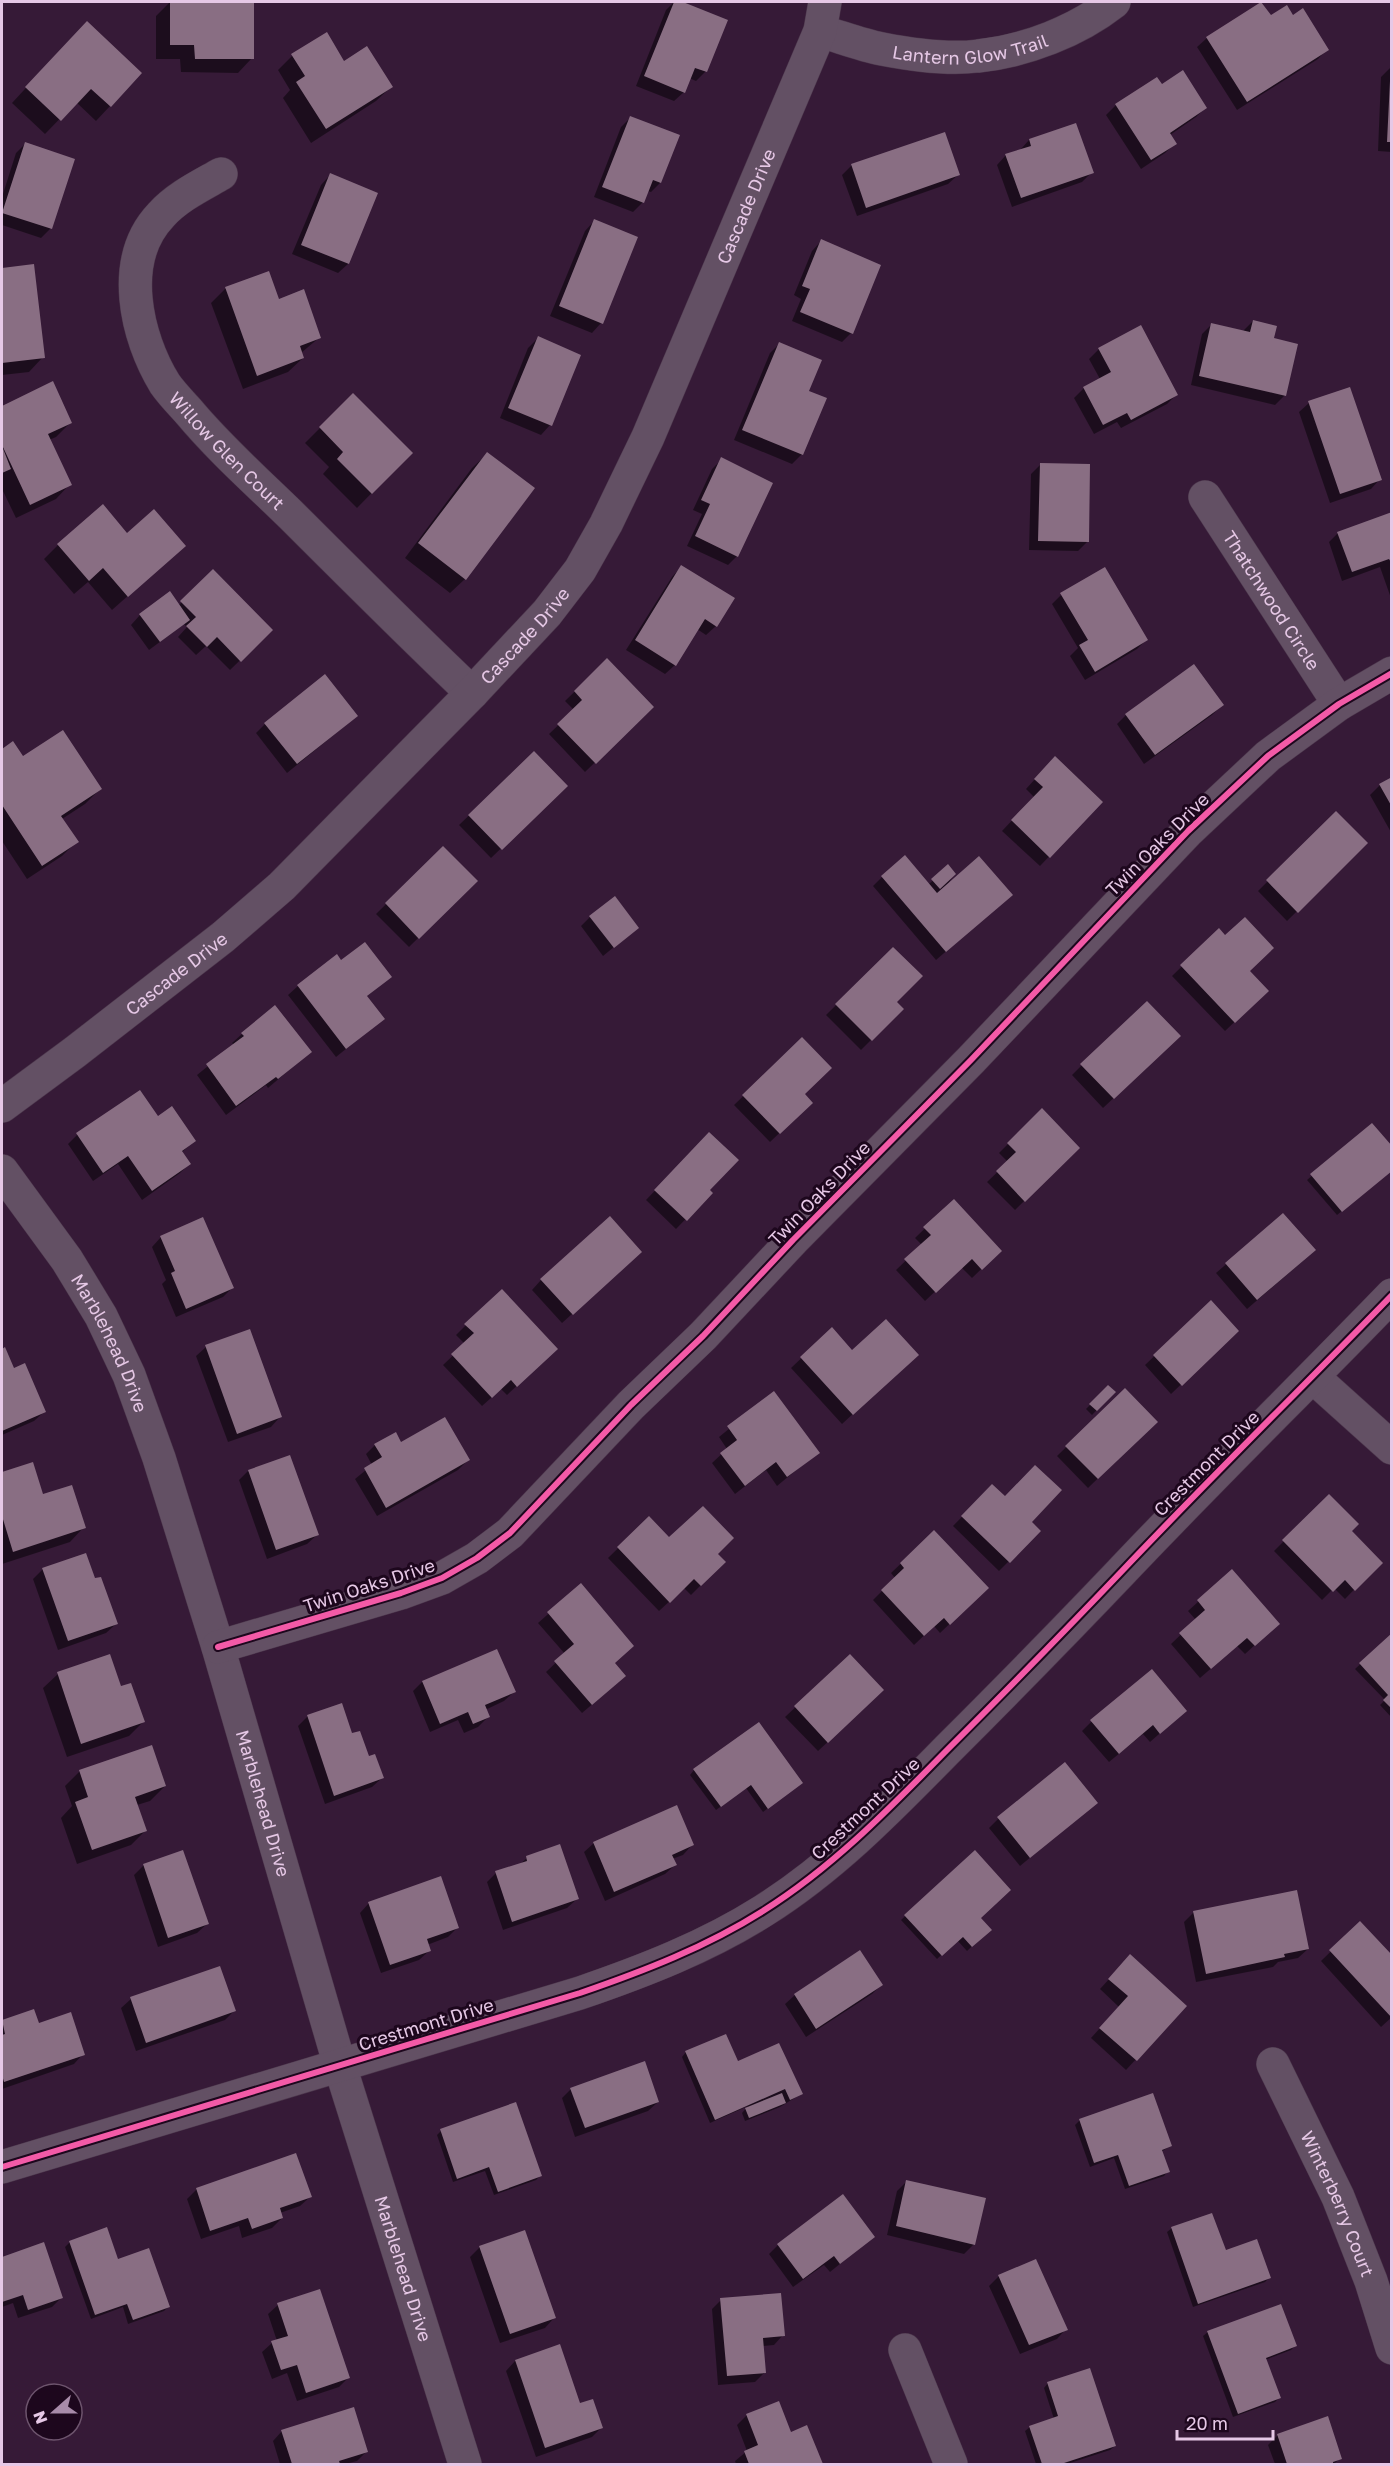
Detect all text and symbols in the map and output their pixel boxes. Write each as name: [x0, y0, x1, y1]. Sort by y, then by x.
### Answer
street label: Lantern Glow Trail: [891, 29, 1051, 68]
street label: Cascade Drive: [712, 145, 780, 267]
street label: Willow Glen Court: [165, 387, 289, 514]
street label: Thatchwood Circle: [1219, 526, 1325, 674]
street label: Cascade Drive: [475, 583, 574, 688]
street label: Twin Oaks Drive: [1101, 788, 1213, 900]
street label: Cascade Drive: [121, 927, 231, 1020]
street label: Twin Oaks Drive: [764, 1136, 874, 1250]
street label: Marblehead Drive: [67, 1270, 153, 1415]
street label: Crestmont Drive: [1149, 1406, 1263, 1520]
street label: Twin Oaks Drive: [301, 1553, 437, 1617]
street label: Marblehead Drive: [232, 1727, 295, 1879]
street label: Crestmont Drive: [806, 1752, 924, 1864]
street label: Crestmont Drive: [356, 1993, 496, 2055]
street label: Winterberry Court: [1296, 2127, 1379, 2280]
street label: Marblehead Drive: [370, 2193, 437, 2344]
north arrow: [24, 2382, 84, 2442]
scale bar: [1177, 2403, 1273, 2441]
text: N: [28, 2408, 52, 2427]
text: 20 m: [1186, 2412, 1228, 2434]

